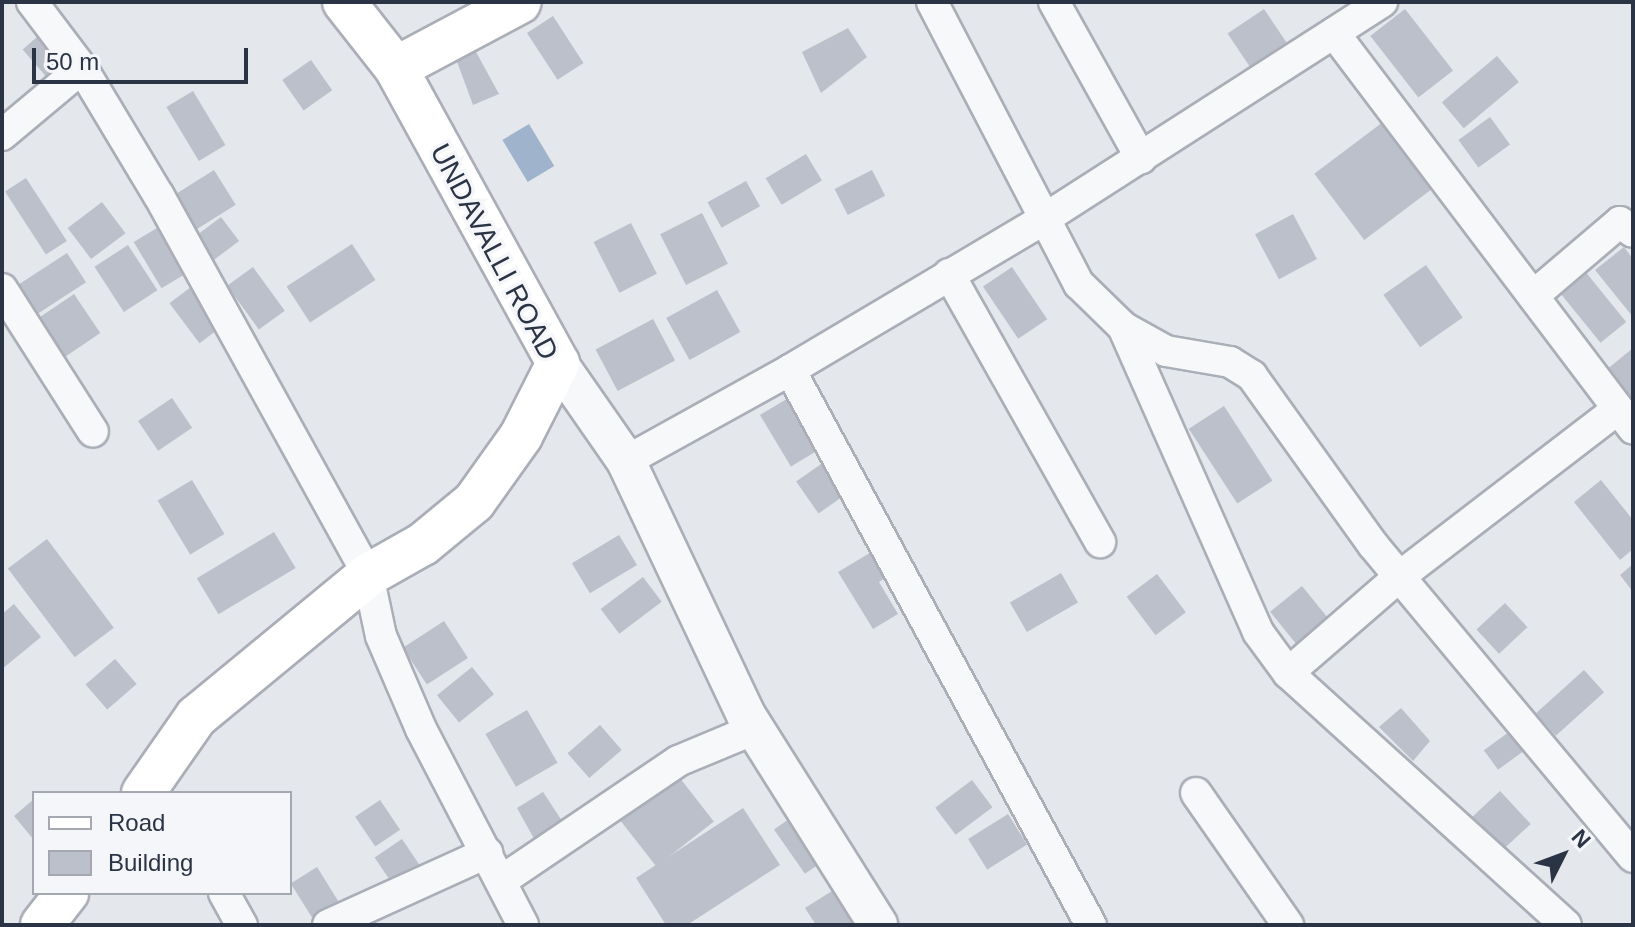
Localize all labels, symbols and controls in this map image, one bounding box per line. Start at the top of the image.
scale bar [36,32,252,82]
text: 50 m [46,48,99,75]
street label: UNDAVALLI ROAD [423,138,565,366]
legend [32,791,292,895]
text: Road [108,809,165,836]
north arrow [1523,815,1603,895]
text: N [1567,824,1596,853]
text: Building [108,849,193,876]

